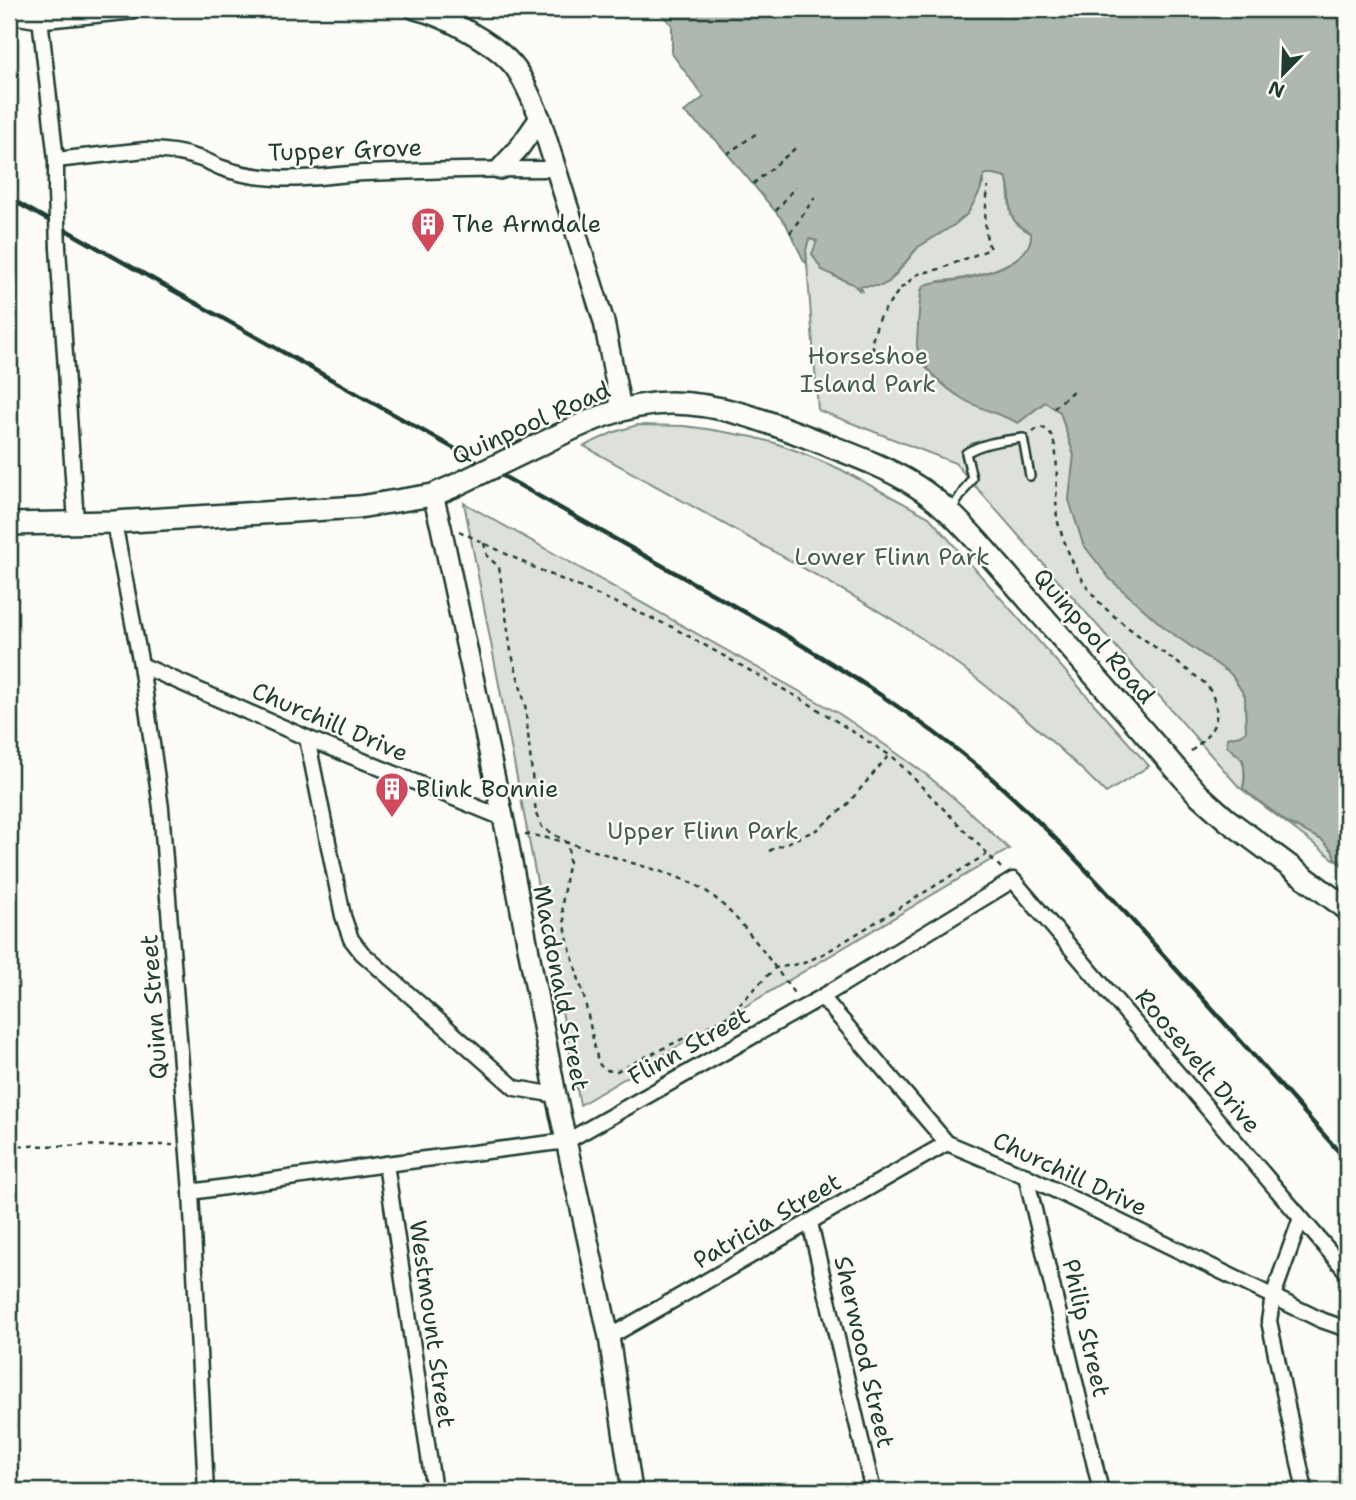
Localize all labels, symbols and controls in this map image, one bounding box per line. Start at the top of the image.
north arrow [1248,38,1318,108]
text: N [1265,75,1288,104]
street label: Tupper Grove [267,131,423,169]
building icon: The Armdale [409,205,447,254]
place label: The Armdale [452,208,601,240]
park label: Horseshoe Island Park [800,340,936,400]
street label: Quinpool Road [447,374,615,472]
park label: Lower Flinn Park [794,541,990,573]
street label: Quinpool Road [1026,561,1162,711]
street label: Churchill Drive [247,675,413,769]
building icon: Blink Bonnie [373,770,411,819]
place label: Blink Bonnie [416,773,559,805]
park label: Upper Flinn Park [607,815,799,847]
street label: Macdonald Street [525,882,597,1094]
street label: Quinn Street [133,933,175,1081]
street label: Roosevelt Drive [1128,982,1268,1140]
street label: Flinn Street [622,999,756,1093]
street label: Churchill Drive [988,1124,1152,1224]
street label: Patricia Street [687,1166,847,1276]
street label: Westmount Street [402,1218,462,1430]
street label: Sherwood Street [826,1253,902,1451]
street label: Philip Street [1055,1256,1117,1400]

